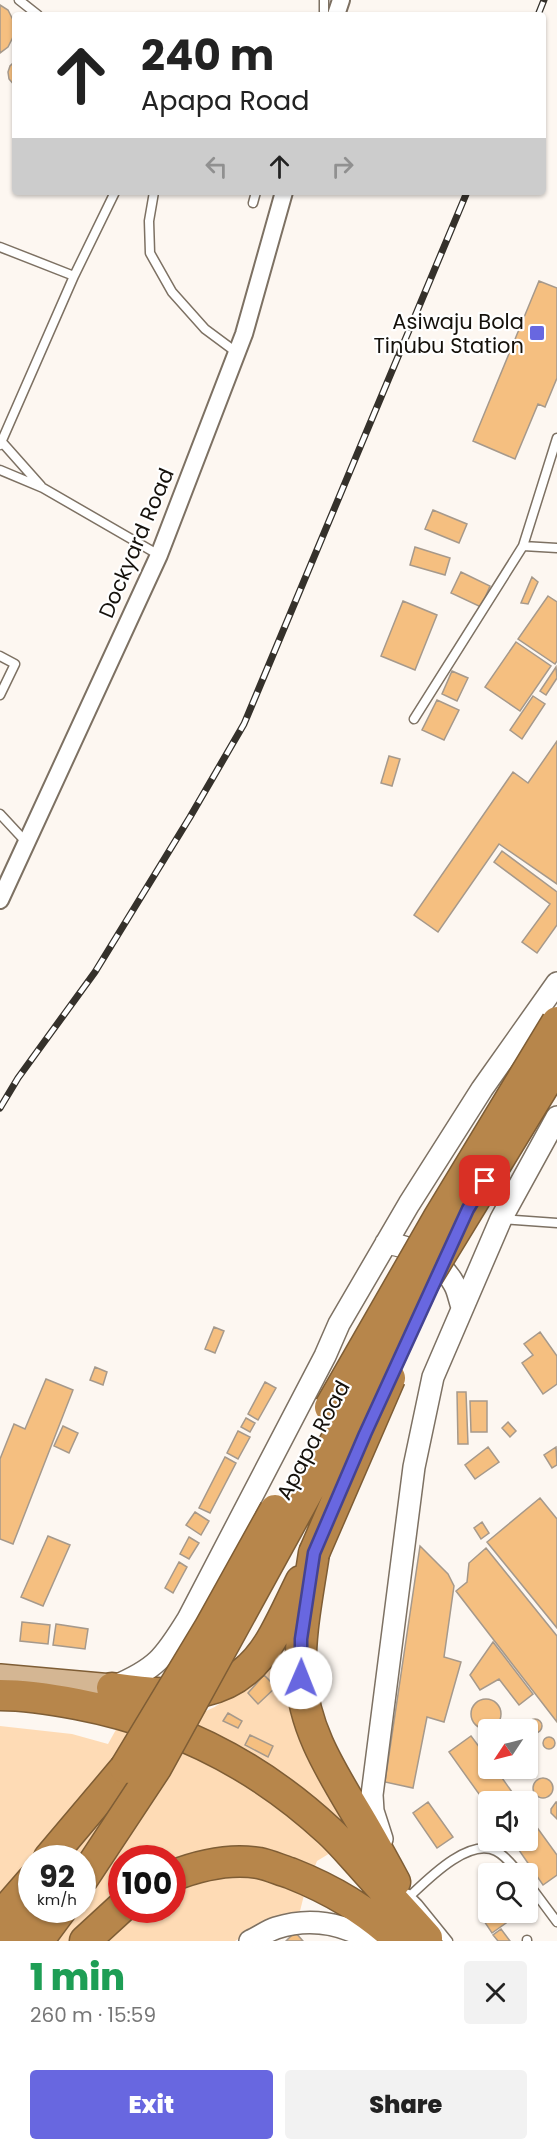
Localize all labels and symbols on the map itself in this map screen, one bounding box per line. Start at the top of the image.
place label: Asiwaju Bola Tinubu Station [373,307,524,360]
marker: Asiwaju Bola Tinubu Station [528,324,546,342]
street label: Dockyard Road [91,464,181,622]
pin [459,1155,510,1206]
street label: Apapa Road [269,1375,357,1505]
position arrow [269,1646,333,1710]
north arrow [478,1719,538,1779]
speed limit sign: 100 [108,1845,186,1923]

